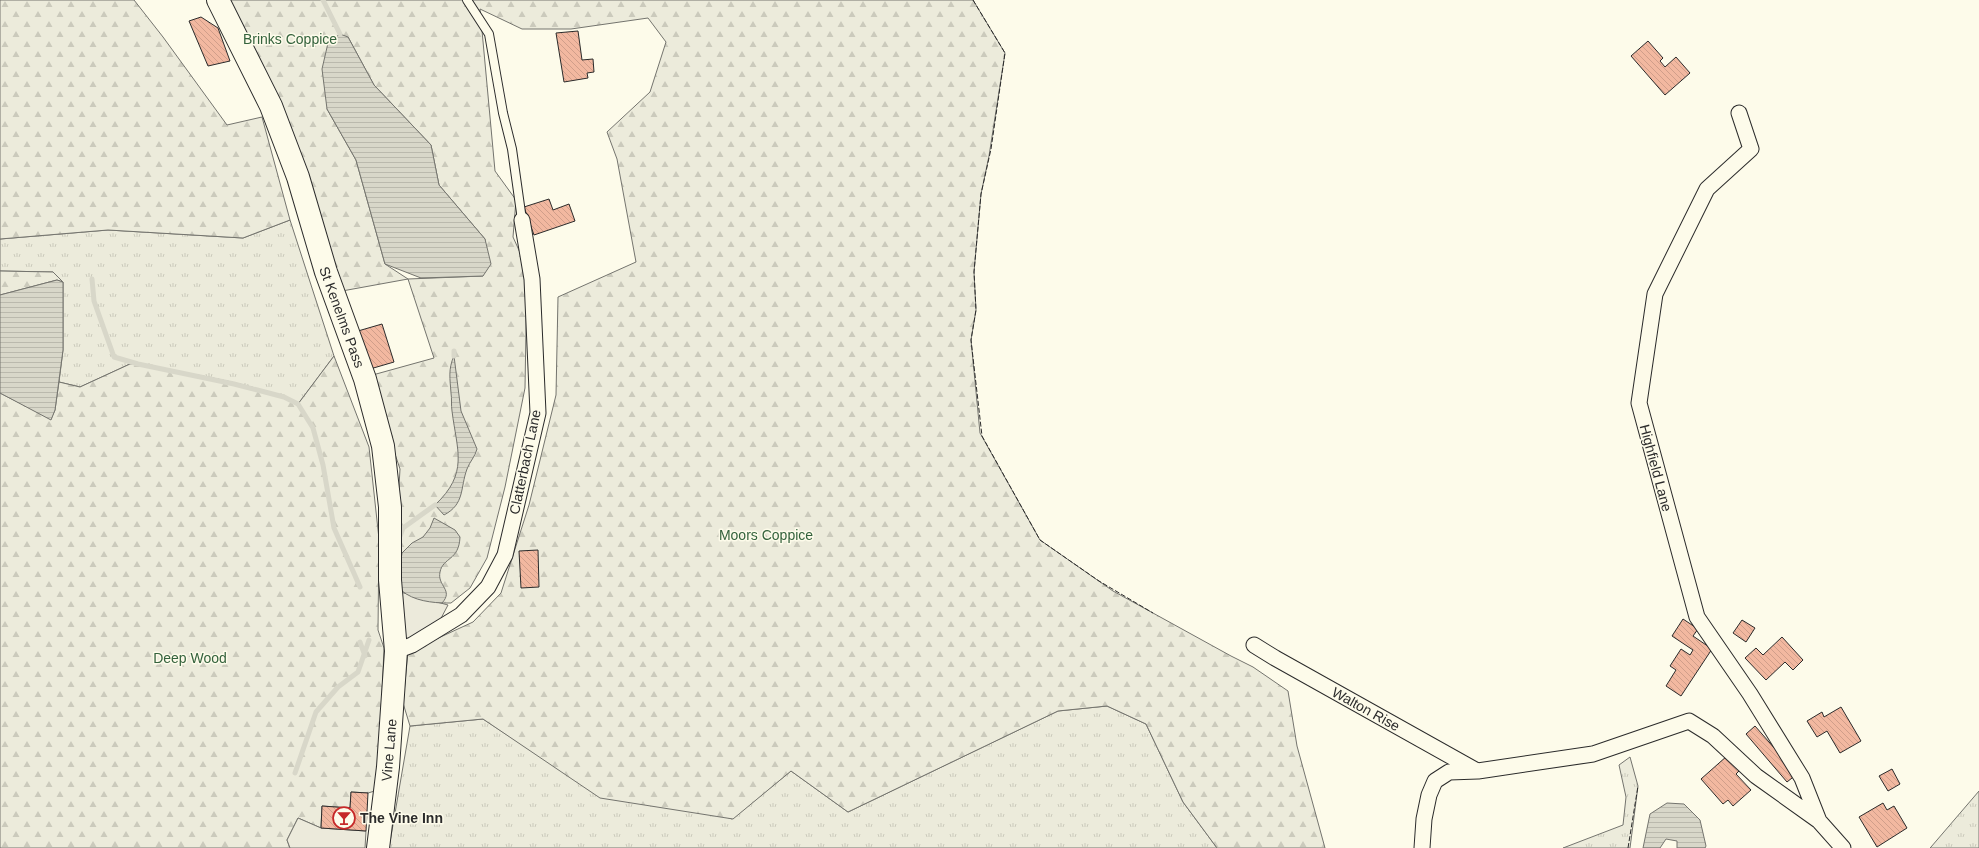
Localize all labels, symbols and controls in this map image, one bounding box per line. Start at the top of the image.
park label: Brinks Coppice [243,31,337,47]
street label: St Kenelms Pass [316,264,368,370]
street label: Clatterbach Lane [506,408,544,516]
street label: Highfield Lane [1637,423,1675,514]
park label: Moors Coppice [719,527,813,543]
park label: Deep Wood [153,650,227,666]
street label: Walton Rise [1329,684,1403,734]
street label: Vine Lane [378,718,400,782]
bar icon: The Vine Inn [331,805,357,831]
place label: The Vine Inn [360,810,443,826]

